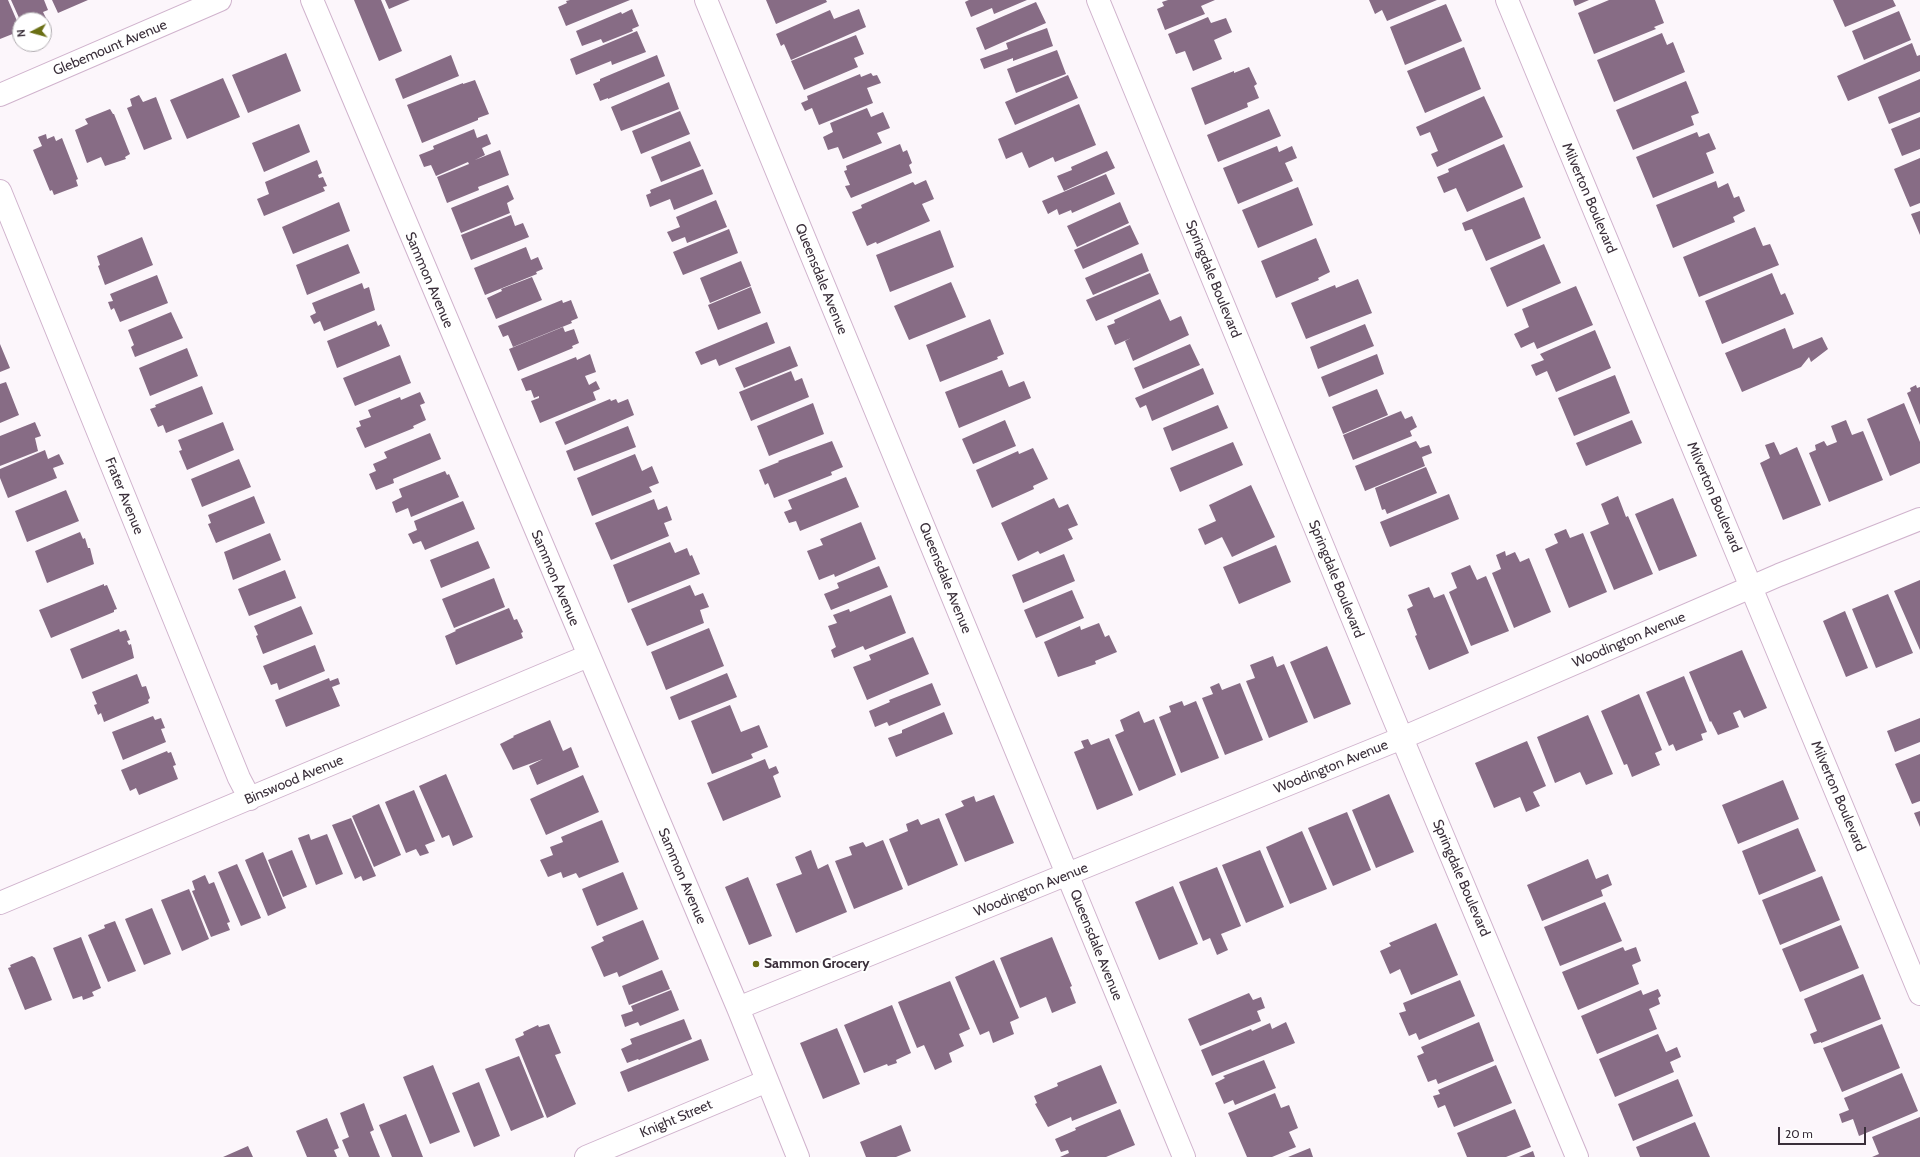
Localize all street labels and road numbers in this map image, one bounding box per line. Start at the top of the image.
street label: Glebemount Avenue [51,16,169,80]
street label: Milverton Boulevard [1558,140,1620,256]
street label: Springdale Boulevard [1182,218,1244,340]
street label: Queensdale Avenue [791,221,851,337]
street label: Sammon Avenue [401,230,457,330]
street label: Milverton Boulevard [1683,439,1745,555]
street label: Frater Avenue [101,455,147,537]
street label: Springdale Boulevard [1305,518,1367,640]
street label: Queensdale Avenue [915,520,975,636]
street label: Sammon Avenue [527,528,583,628]
street label: Woodington Avenue [1570,609,1688,671]
street label: Woodington Avenue [1272,736,1390,798]
street label: Milverton Boulevard [1807,738,1869,854]
street label: Binswood Avenue [242,752,346,808]
street label: Springdale Boulevard [1429,817,1493,939]
street label: Sammon Avenue [654,826,710,926]
street label: Woodington Avenue [972,859,1090,921]
street label: Queensdale Avenue [1066,887,1126,1003]
street label: Knight Street [637,1096,715,1142]

